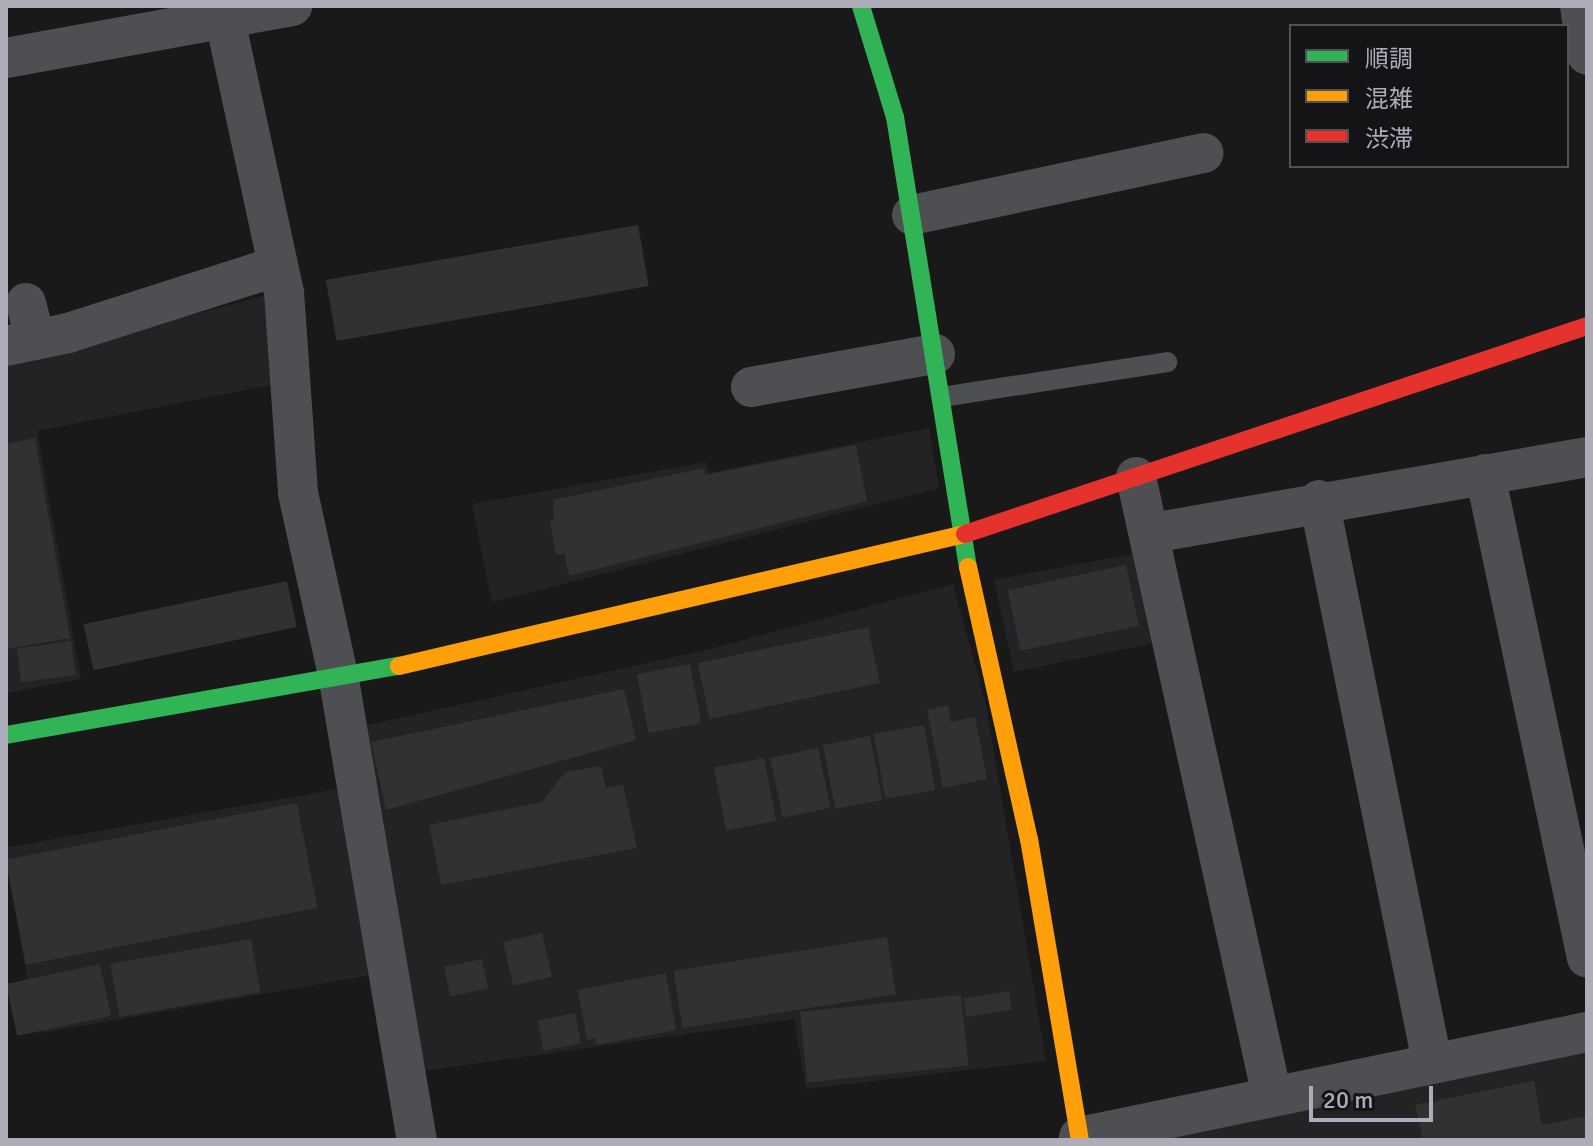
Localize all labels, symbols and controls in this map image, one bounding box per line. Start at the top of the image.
legend [1289,24,1569,168]
text: 順調 [1365,44,1413,74]
text: 混雑 [1365,84,1413,114]
text: 渋滞 [1365,124,1413,154]
scale bar [1313,1070,1437,1120]
text: 20 m [1323,1085,1373,1115]

